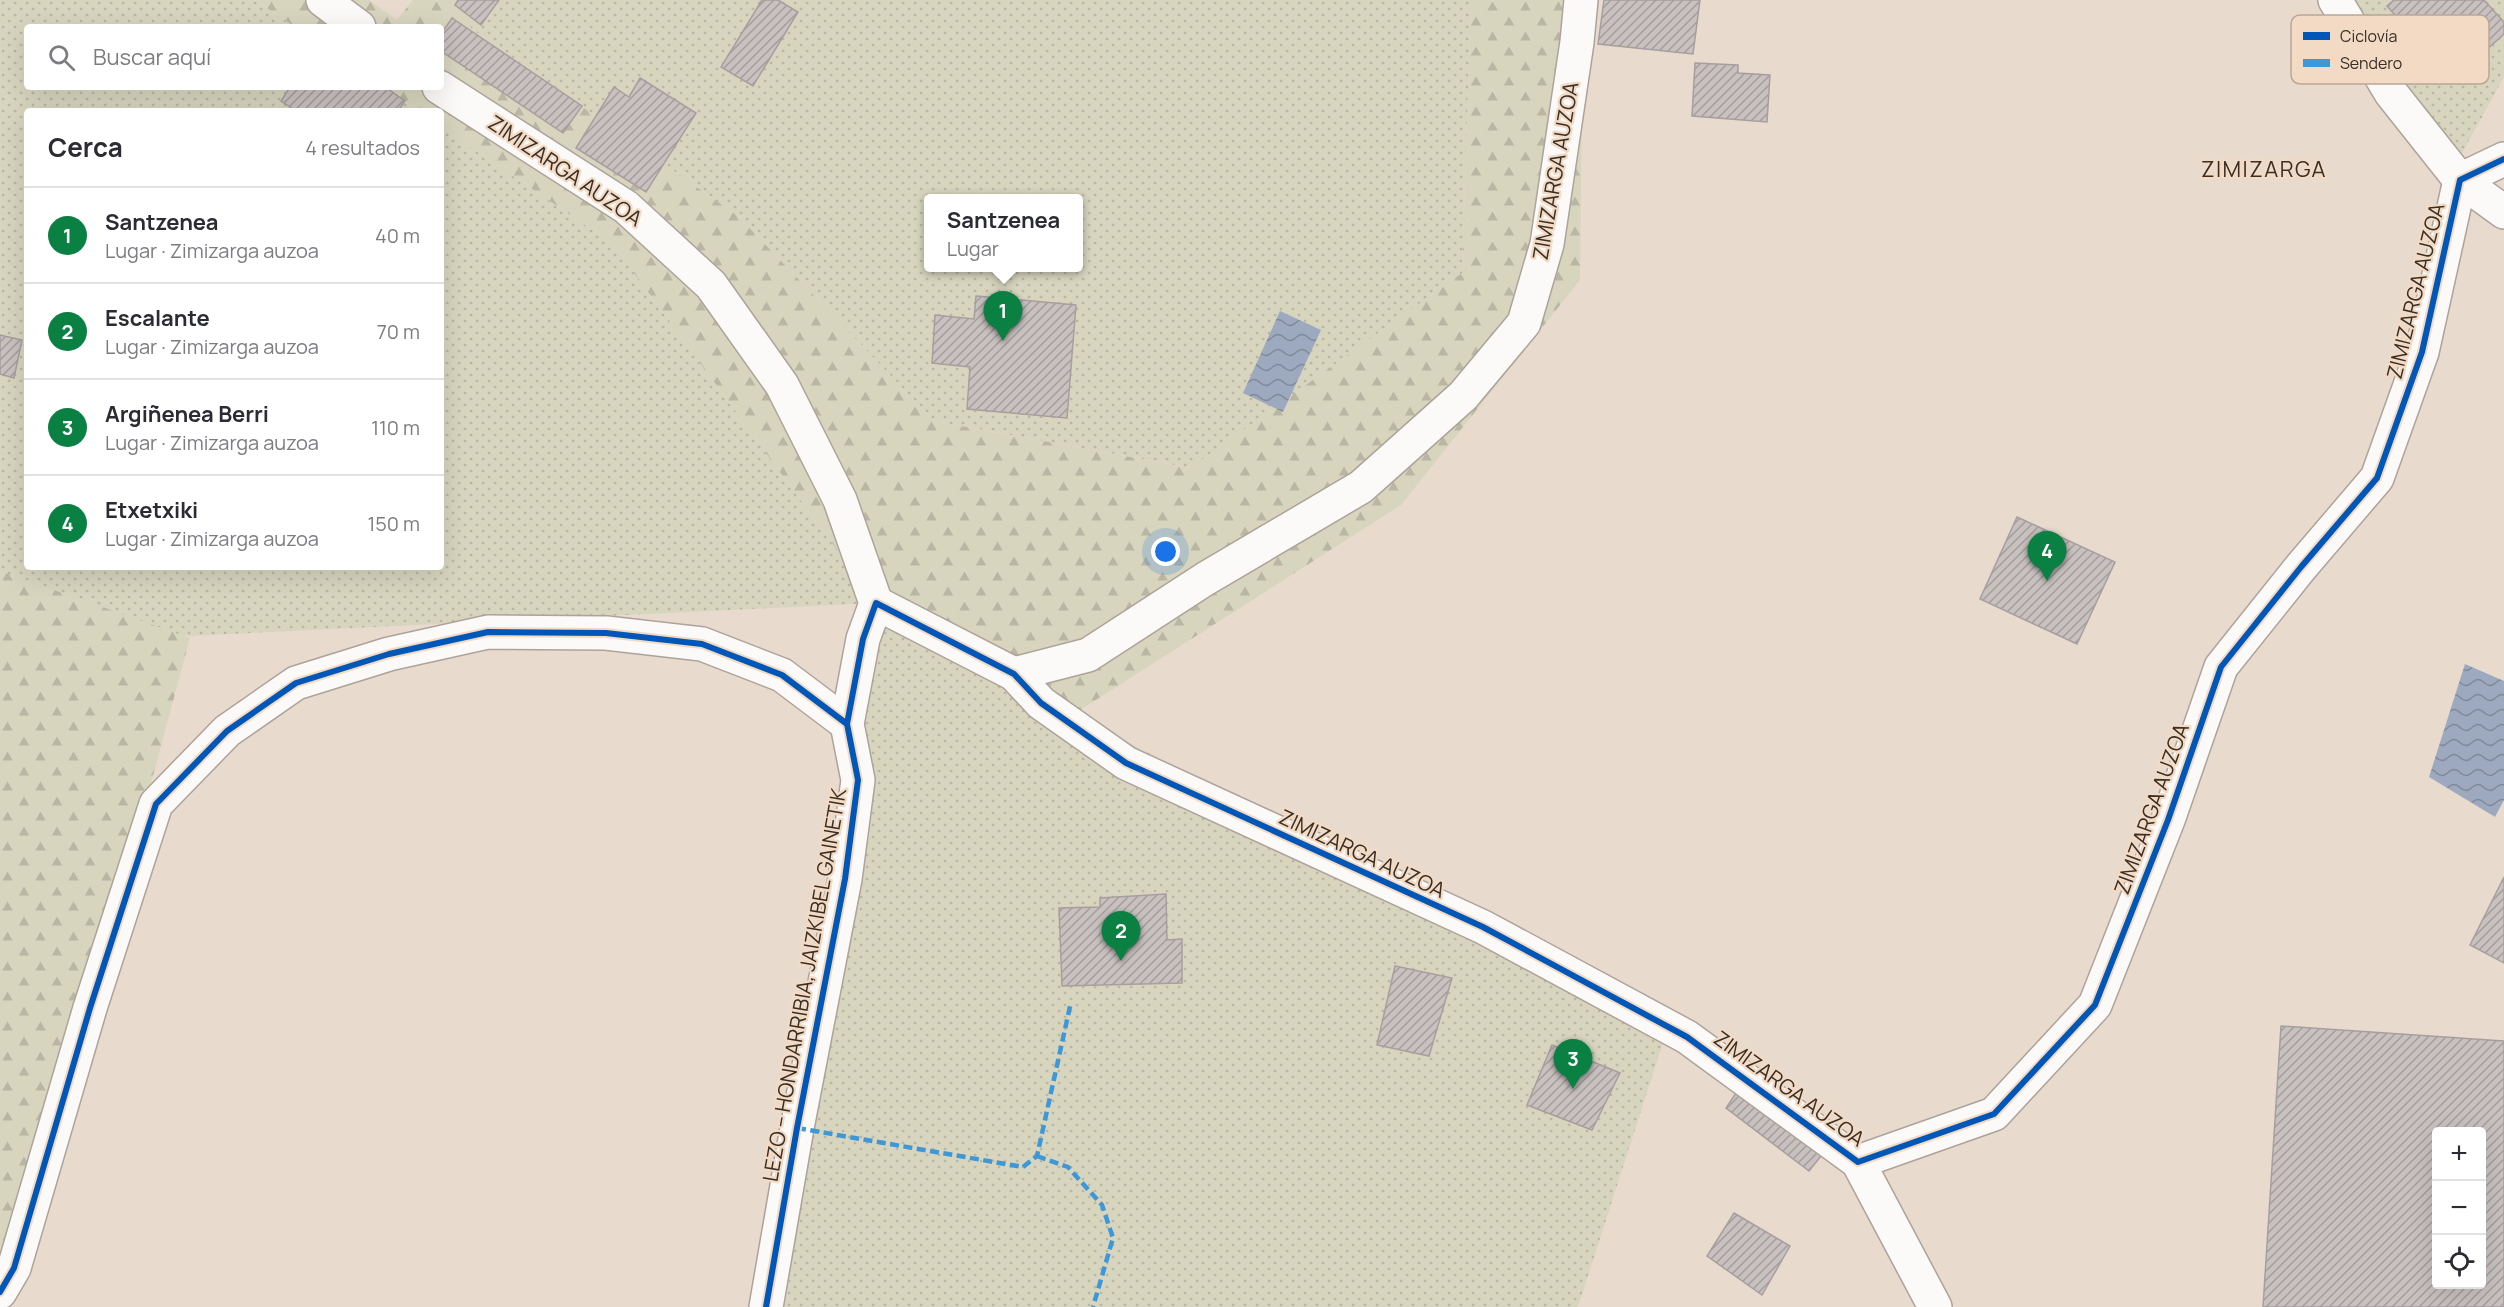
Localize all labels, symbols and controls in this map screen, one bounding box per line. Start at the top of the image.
legend [2291,15,2489,84]
search box [24,24,444,90]
text: Ciclovía [2340,25,2397,47]
icon: search [45,41,78,74]
text: Buscar aquí [93,42,211,72]
text: Sendero [2340,52,2402,74]
street label: ZIMIZARGA AUZOA [1526,80,1584,262]
street label: ZIMIZARGA AUZOA [483,108,648,232]
text: Cerca [48,129,123,165]
text: 4 resultados [305,134,420,161]
district label: ZIMIZARGA [2201,154,2327,184]
popup [924,194,1083,272]
street label: ZIMIZARGA AUZOA [2380,200,2450,382]
text: Santzenea [947,205,1060,235]
text: Santzenea [105,207,218,237]
text: 1 [63,222,72,249]
text: 40 m [375,222,420,249]
text: Lugar [947,235,999,262]
text: Lugar · Zimizarga auzoa [105,237,319,264]
pin: 1 [984,292,1022,341]
text: Escalante [105,303,210,333]
text: 2 [62,318,73,345]
text: 70 m [377,318,420,345]
text: Lugar · Zimizarga auzoa [105,333,319,360]
text: Argiñenea Berri [105,399,269,429]
text: 3 [62,414,73,441]
text: 110 m [371,414,420,441]
text: Lugar · Zimizarga auzoa [105,429,319,456]
text: Etxetxiki [105,495,198,525]
text: 4 [61,510,74,537]
text: 150 m [367,510,420,537]
text: Lugar · Zimizarga auzoa [105,525,319,552]
pin: 4 [2028,532,2066,581]
your location [1151,537,1180,566]
street label: ZIMIZARGA AUZOA [2107,719,2195,898]
street label: LEZO – HONDARRIBIA, JAIZKIBEL GAINETIK [756,785,853,1184]
street label: ZIMIZARGA AUZOA [1275,802,1450,904]
pin: 2 [1102,912,1140,961]
street label: ZIMIZARGA AUZOA [1708,1024,1871,1153]
pin: 3 [1554,1040,1592,1089]
map controls [2432,1127,2486,1289]
button: + [2432,1127,2486,1181]
button: − [2432,1181,2486,1235]
button: locate [2432,1235,2486,1289]

